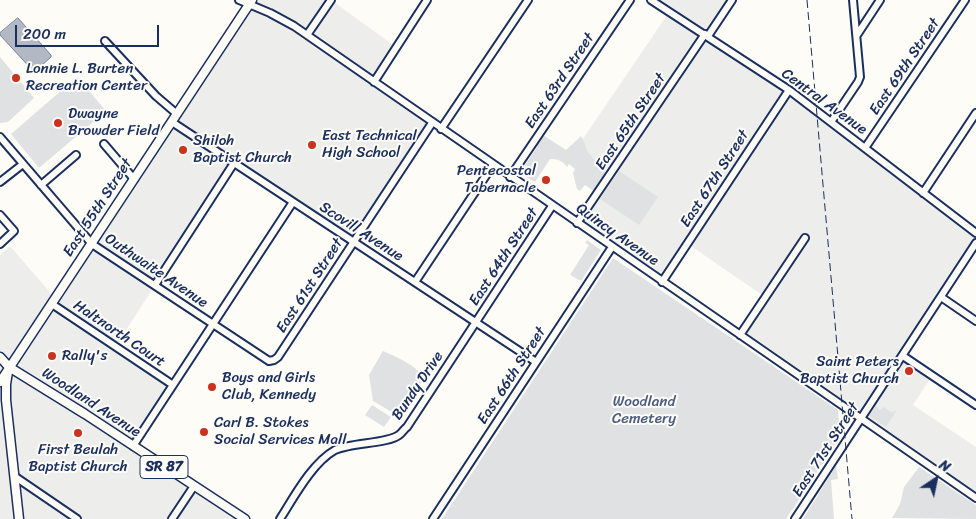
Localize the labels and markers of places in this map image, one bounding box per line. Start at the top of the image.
place label: Lonnie L. Burten Recreation Center [26,60,147,95]
marker: Lonnie L. Burten Recreation Center [10,72,22,84]
place label: Dwayne Browder Field [68,105,159,140]
marker: Dwayne Browder Field [52,117,64,129]
place label: East Technical High School [322,127,417,162]
place label: Shiloh Baptist Church [193,132,292,167]
marker: East Technical High School [306,139,318,151]
marker: Shiloh Baptist Church [177,144,189,156]
place label: Pentecostal Tabernacle [457,162,536,197]
marker: Pentecostal Tabernacle [540,174,552,186]
place label: Rally's [62,347,107,365]
marker: Rally's [46,350,58,362]
place label: Saint Peters Baptist Church [800,353,899,388]
marker: Saint Peters Baptist Church [903,365,915,377]
place label: Boys and Girls Club, Kennedy [222,369,316,404]
marker: Boys and Girls Club, Kennedy [206,381,218,393]
place label: Carl B. Stokes Social Services Mall [214,414,347,449]
marker: Carl B. Stokes Social Services Mall [198,426,210,438]
marker: First Beulah Baptist Church [72,427,84,439]
place label: First Beulah Baptist Church [29,441,127,476]

